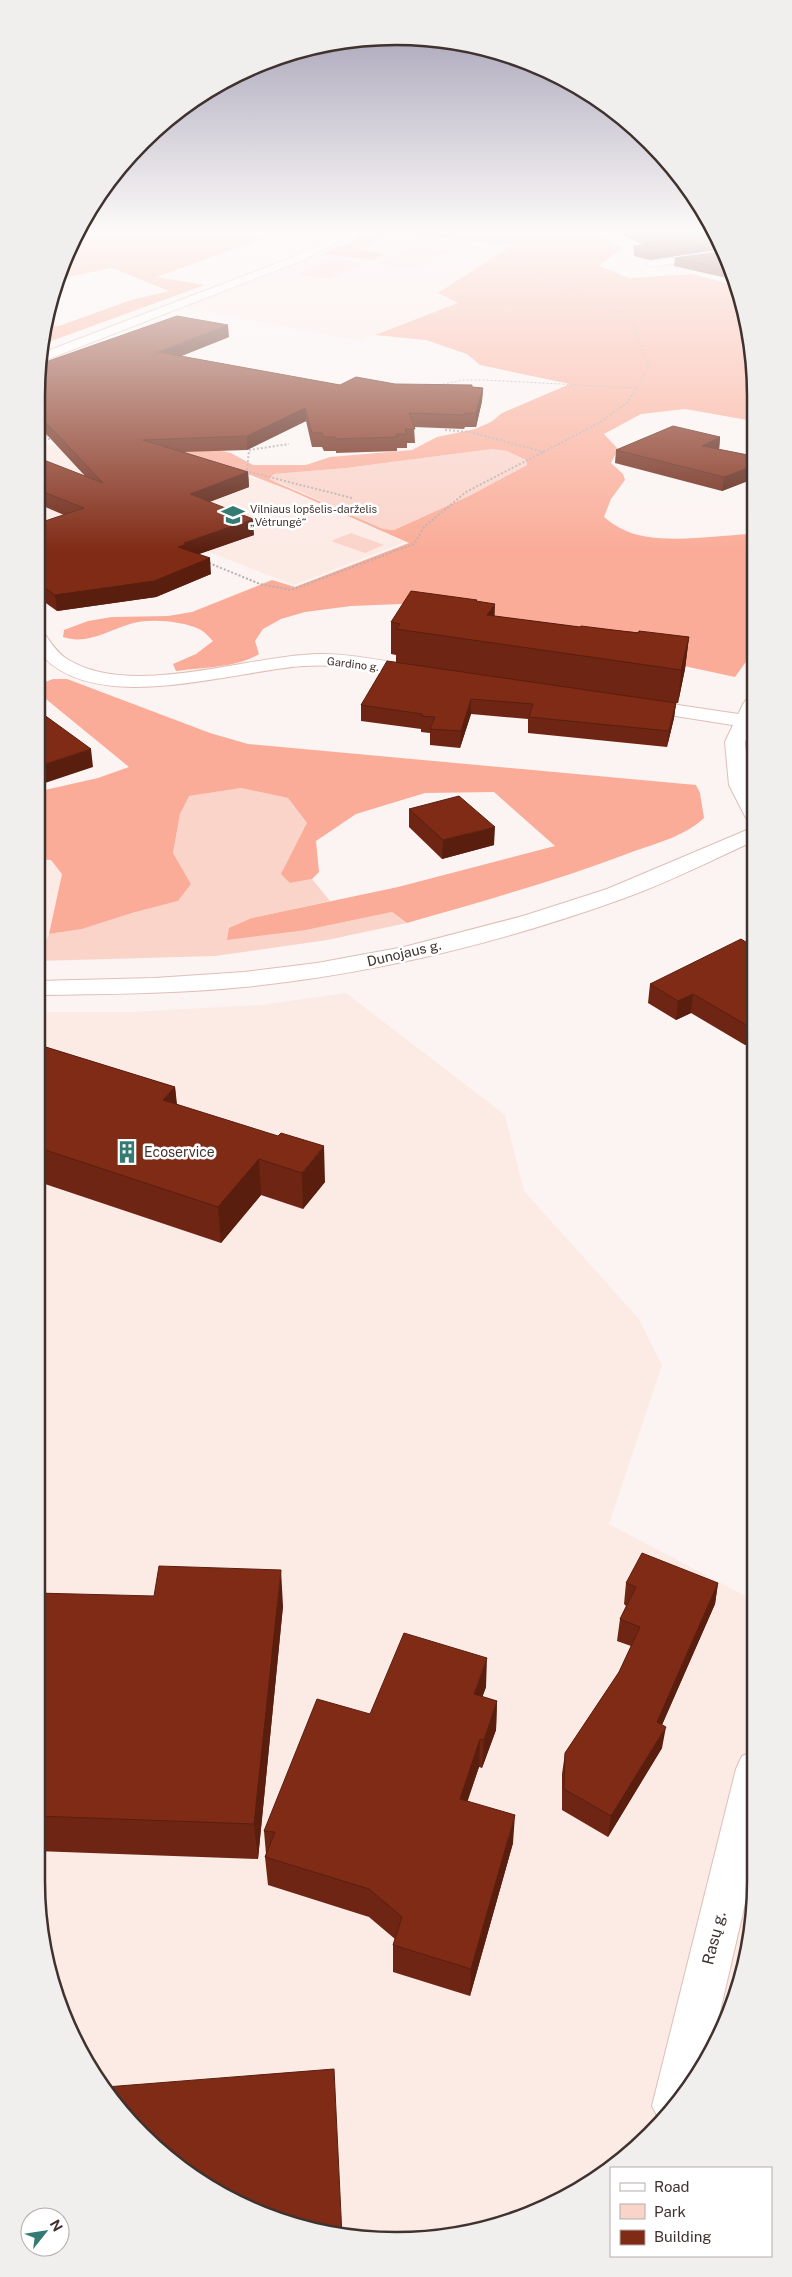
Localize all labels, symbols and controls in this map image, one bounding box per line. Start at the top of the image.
school or university icon: Vilniaus lopšelis-darželis „Vėtrungė“ [220,502,246,528]
place label: Vilniaus lopšelis-darželis „Vėtrungė“ [250,503,377,528]
street label: Gardino g. [326,655,380,673]
street label: Dunojaus g. [365,937,443,969]
building icon: Ecoservice [114,1139,140,1165]
place label: Ecoservice [144,1144,215,1160]
street label: Rasų g. [698,1909,730,1967]
legend [610,2167,772,2257]
text: Road [654,2178,690,2195]
text: Park [654,2203,686,2220]
north arrow [20,2207,70,2257]
text: N [47,2217,66,2234]
text: Building [654,2228,712,2245]

